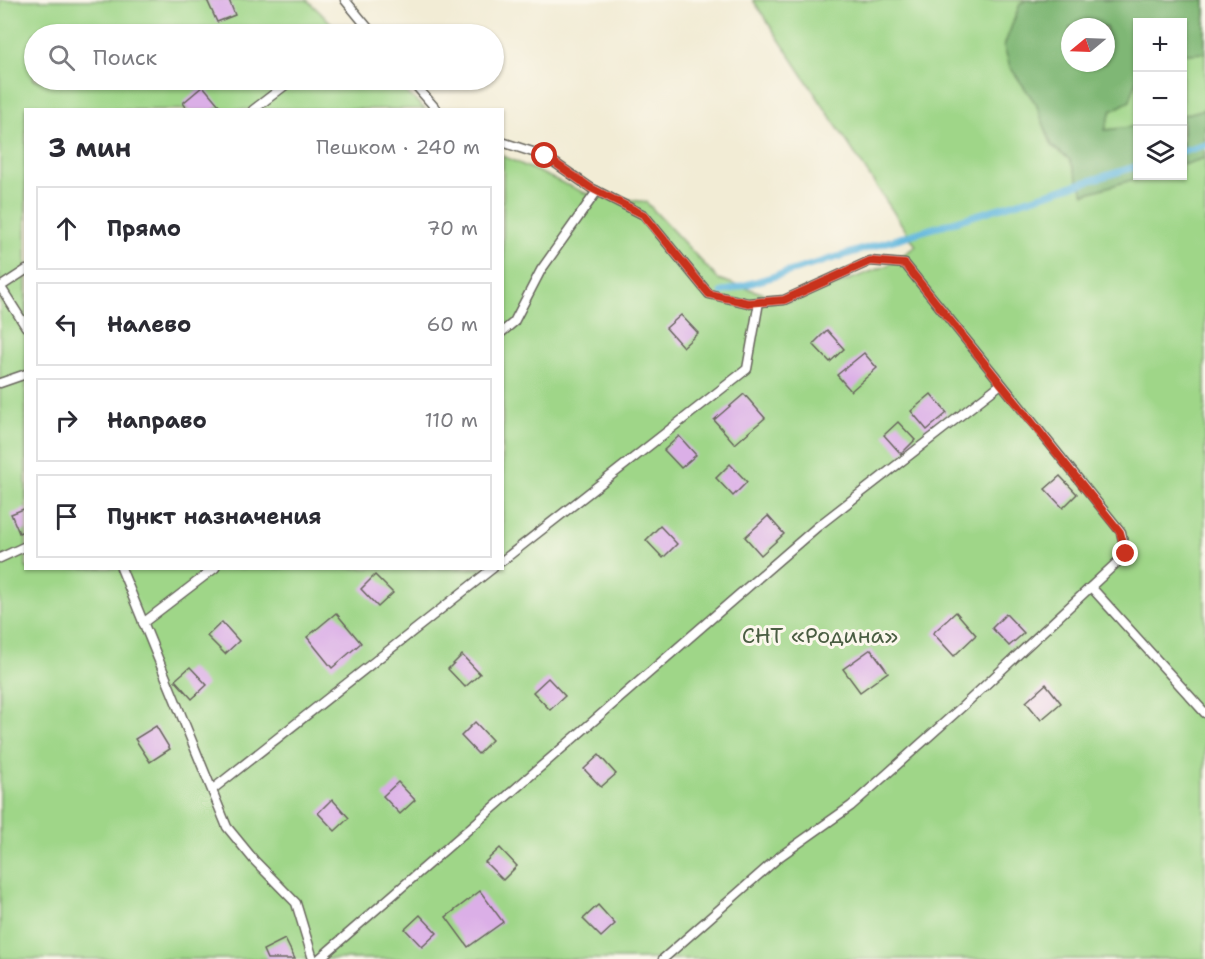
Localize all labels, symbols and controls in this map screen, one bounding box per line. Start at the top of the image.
north arrow [1061,18,1115,72]
map controls [1133,18,1187,180]
button: + [1133,18,1187,72]
search box [24,24,504,90]
icon: search [45,41,78,74]
text: Поиск [93,43,157,72]
button: − [1133,72,1187,126]
button: layers [1133,126,1187,180]
text: 3 мин [48,130,131,165]
text: Пешком · 240 m [316,134,480,160]
route start [531,142,557,168]
icon: ahead [50,212,83,245]
text: Прямо [107,214,181,243]
text: 70 m [426,215,478,241]
icon: left [50,308,83,341]
text: Налево [107,310,191,339]
text: 60 m [426,311,478,337]
icon: right [50,404,83,437]
text: Направо [107,406,207,435]
text: 110 m [424,407,478,433]
icon: arrive [50,500,83,533]
text: Пункт назначения [107,502,321,531]
route end [1112,540,1138,566]
park label: СНТ «Родина» [742,621,898,650]

